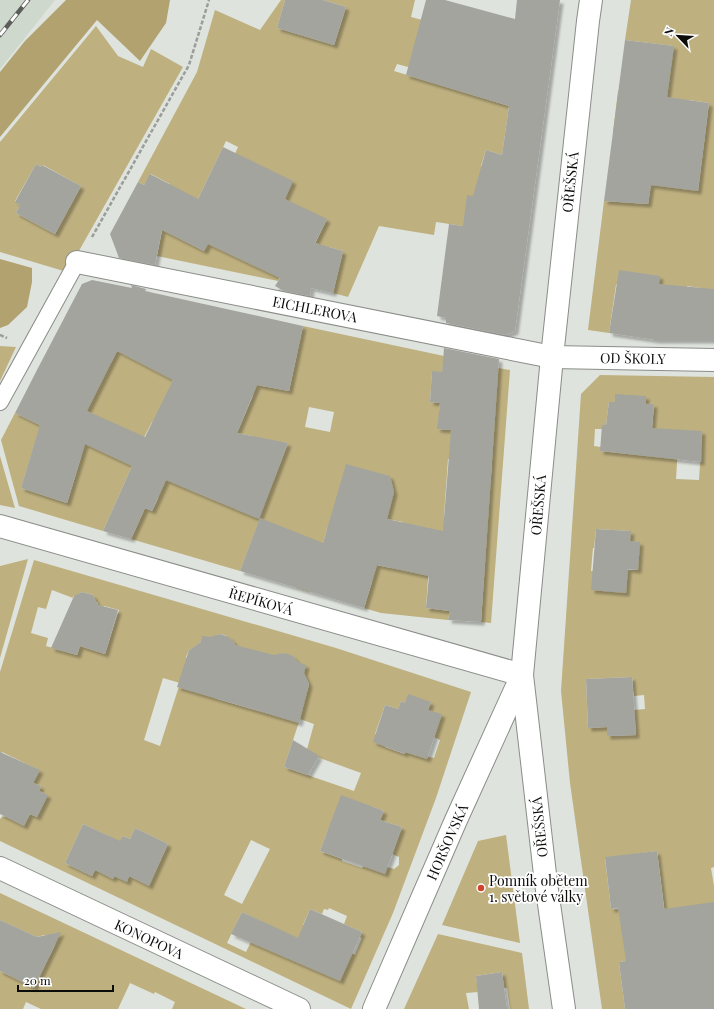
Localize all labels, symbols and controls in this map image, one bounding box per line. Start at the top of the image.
north arrow [658,16,698,56]
text: N [660,25,677,38]
street label: OŘEŠSKÁ [557,151,583,213]
street label: EICHLEROVA [271,291,359,327]
street label: OD ŠKOLY [600,348,667,368]
street label: OŘEŠSKÁ [526,474,550,536]
street label: ŘEPÍKOVÁ [227,583,295,619]
street label: OŘEŠSKÁ [526,796,552,858]
street label: HORŠOVSKÁ [422,801,472,883]
place label: Pomník obětem 1. světové války [489,871,588,906]
marker: Pomník obětem 1. světové války [476,883,486,893]
street label: KONOPOVA [111,915,187,963]
scale bar [18,967,113,993]
text: 20 m [24,972,51,988]

